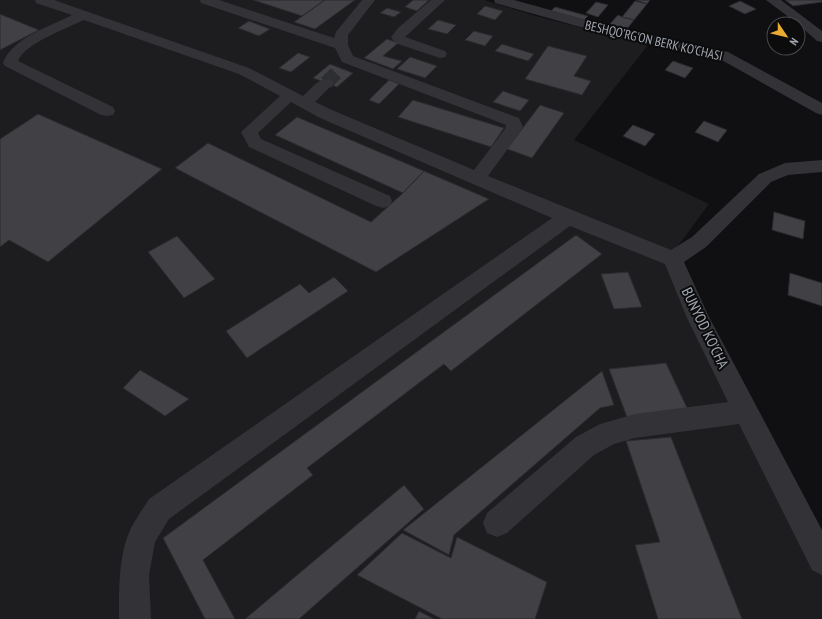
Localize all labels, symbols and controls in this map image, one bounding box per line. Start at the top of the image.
street label: BESHQO'RG'ON BERK KO'CHASI [583,16,724,65]
north arrow [766,16,806,56]
text: N [787,35,802,48]
street label: BUNYOD KO'CHA [678,284,734,372]

